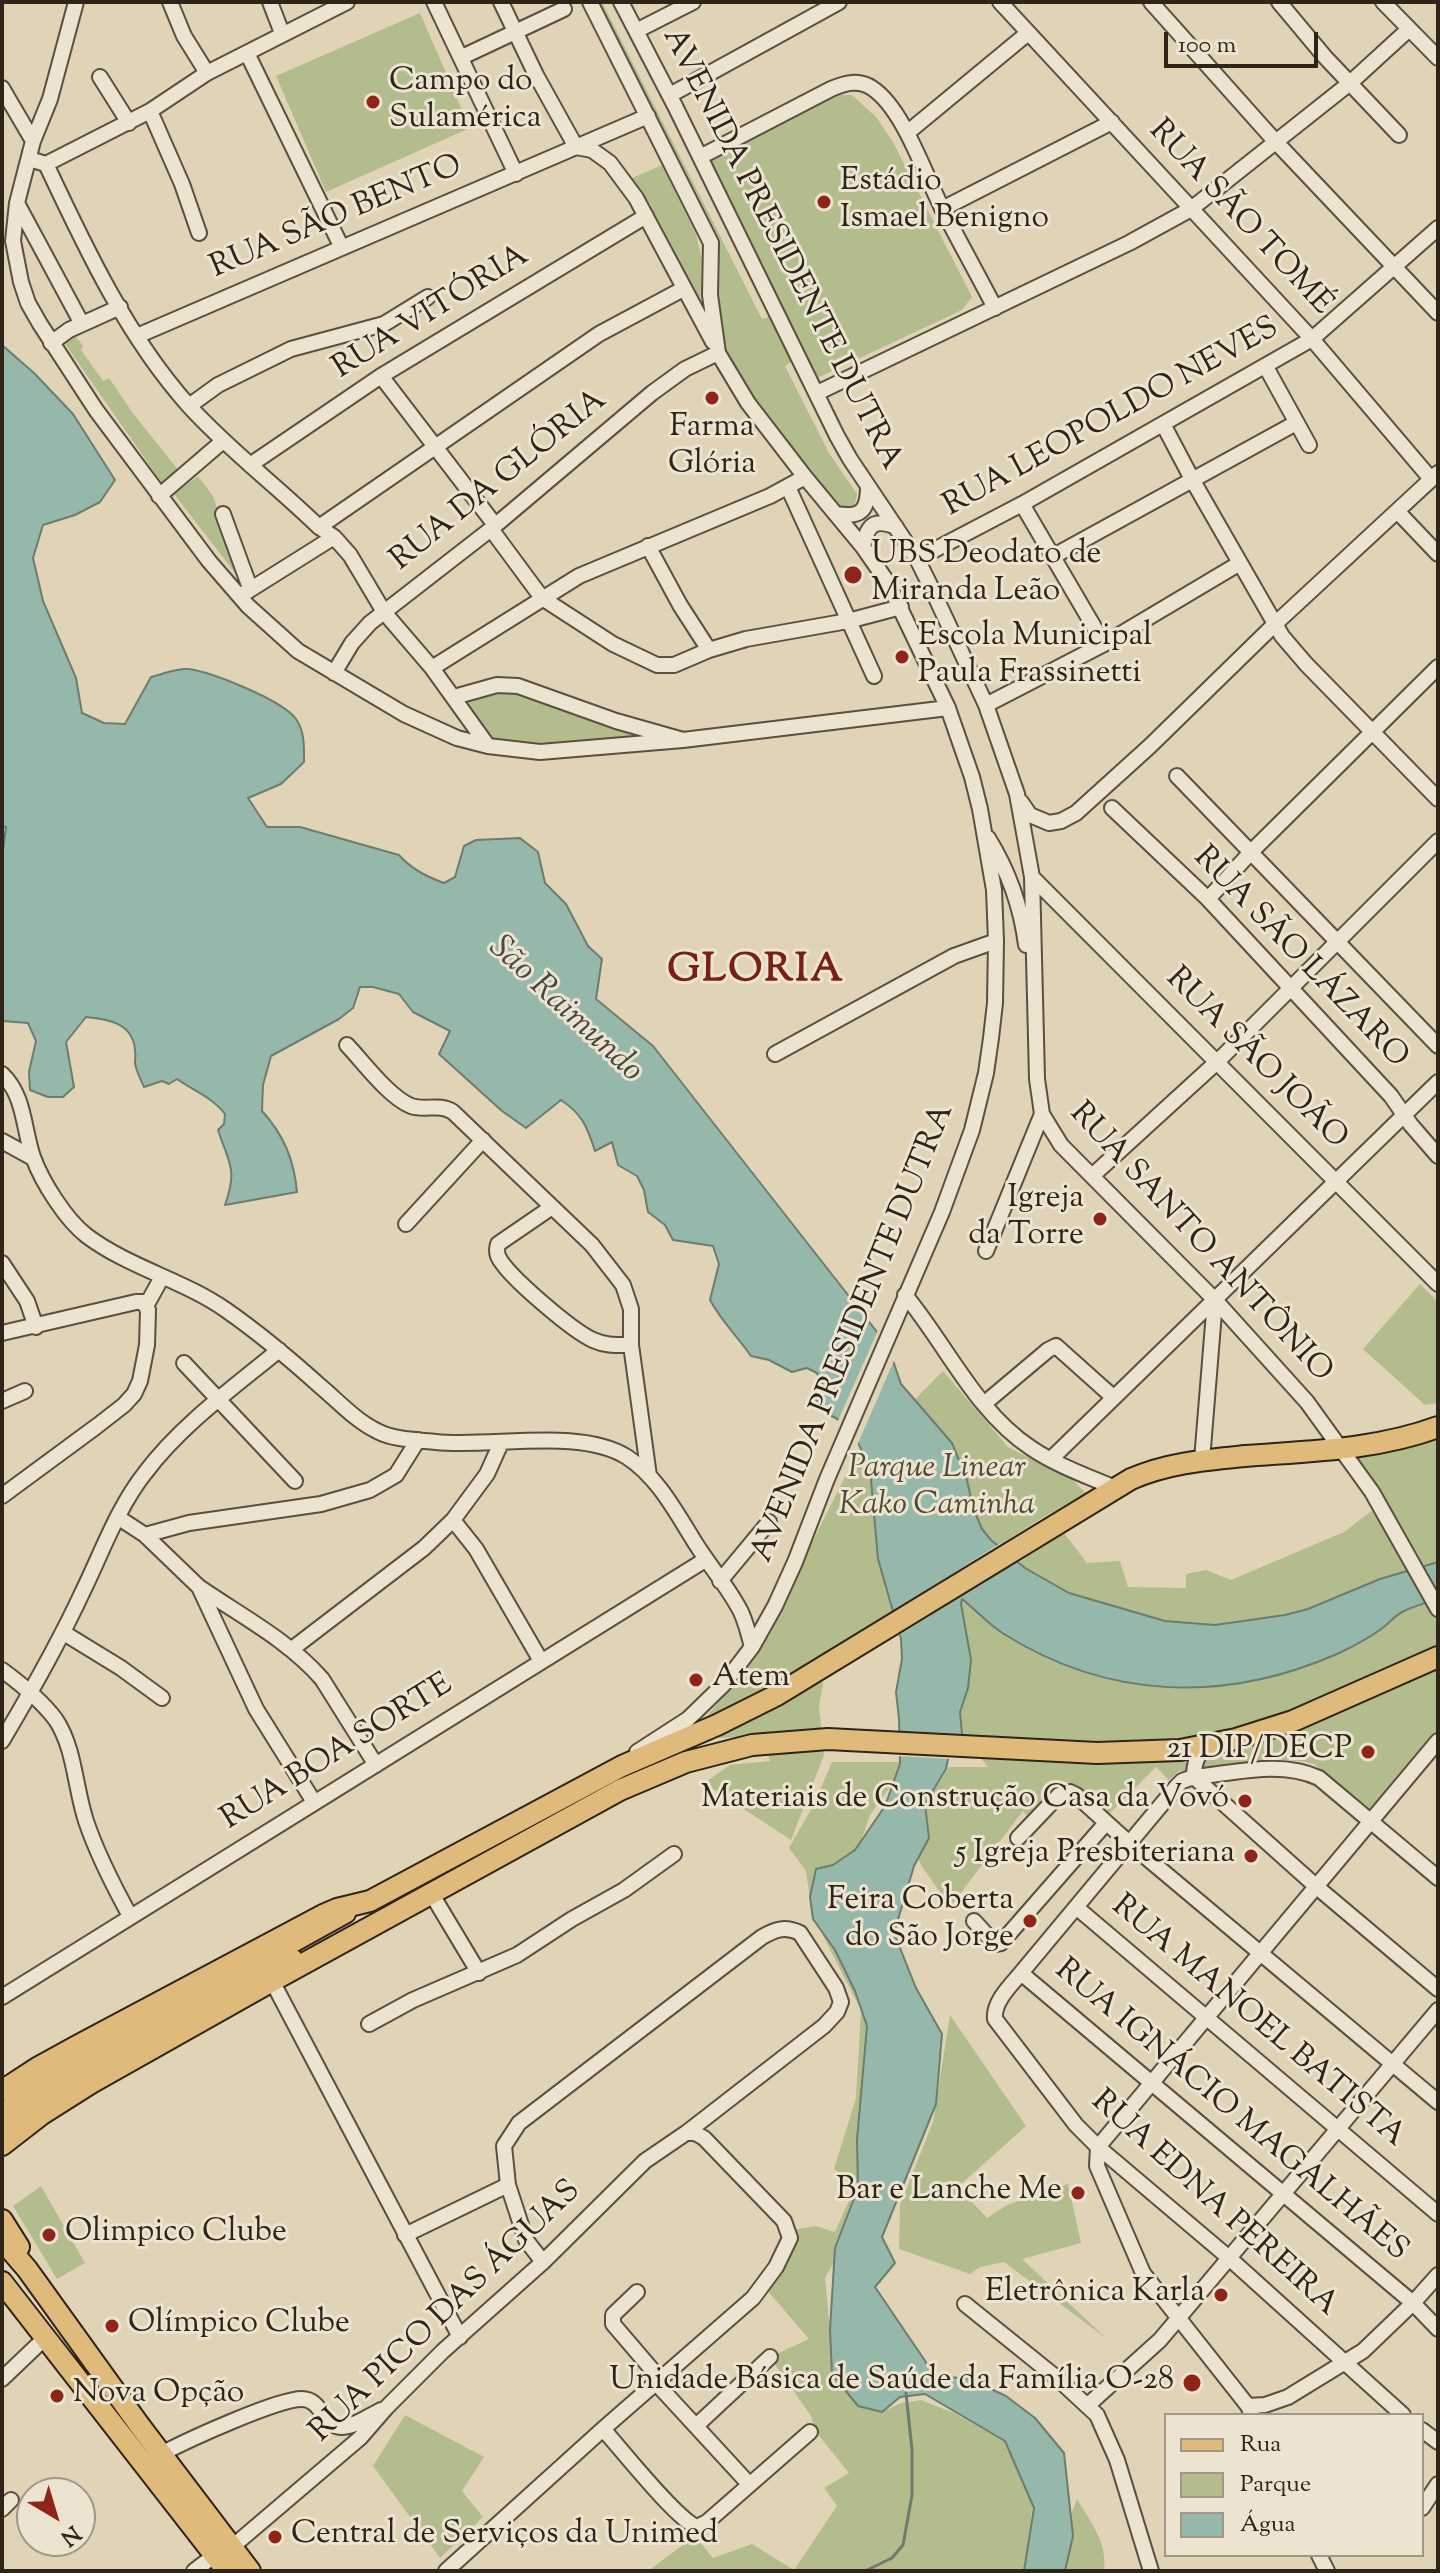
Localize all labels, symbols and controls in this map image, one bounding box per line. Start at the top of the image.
scale bar [1168,16,1322,66]
street label: AVENIDA PRESIDENTE DUTRA [651,23,909,477]
text: 100 m [1178,29,1236,63]
place label: Campo do Sulamérica [389,65,541,140]
marker: Campo do Sulamérica [364,93,382,111]
street label: RUA SÃO TOMÉ [1139,113,1339,325]
street label: RUA SÃO BENTO [205,149,469,289]
place label: Estádio Ismael Benigno [840,165,1049,240]
marker: Estádio Ismael Benigno [815,193,833,211]
street label: RUA VITÓRIA [327,238,537,390]
street label: RUA LEOPOLDO NEVES [938,311,1286,527]
street label: RUA DA GLÓRIA [384,383,616,581]
marker: Farma Glória [703,389,721,407]
place label: Farma Glória [668,411,756,486]
place label: UBS Deodato de Miranda Leão [871,538,1101,613]
marker: UBS Deodato de Miranda Leão [842,564,864,586]
place label: Escola Municipal Paula Frassinetti [918,620,1152,695]
marker: Escola Municipal Paula Frassinetti [893,648,911,666]
street label: RUA SÃO LÁZARO [1183,840,1415,1078]
water label: São Raimundo [478,929,650,1093]
district label: GLORIA [667,949,845,997]
street label: RUA SÃO JOÃO [1156,961,1354,1159]
street label: RUA SANTO ANTÔNIO [1059,1096,1339,1392]
street label: AVENIDA PRESIDENTE DUTRA [745,1099,965,1569]
place label: Igreja da Torre [968,1182,1084,1257]
marker: Igreja da Torre [1091,1210,1109,1228]
park label: Parque Linear Kako Caminha [839,1452,1035,1527]
place label: Atem [712,1661,790,1699]
street label: RUA BOA SORTE [215,1667,461,1841]
marker: Atem [687,1671,705,1689]
place label: 21 DIP/DECP [1166,1733,1352,1771]
marker: 21 DIP/DECP [1359,1743,1377,1761]
place label: Materiais de Construção Casa da Vovó [701,1782,1229,1820]
marker: Materiais de Construção Casa da Vovó [1236,1792,1254,1810]
place label: 5 Igreja Presbiteriana [955,1837,1235,1875]
marker: 5 Igreja Presbiteriana [1242,1847,1260,1865]
place label: Feira Coberta do São Jorge [827,1884,1014,1959]
street label: RUA MANOEL BATISTA [1102,1889,1412,2157]
marker: Feira Coberta do São Jorge [1021,1912,1039,1930]
street label: RUA IGNÁCIO MAGALHÃES [1045,1953,1415,2271]
street label: RUA EDNA PEREIRA [1081,2084,1345,2326]
street label: RUA PICO DAS ÁGUAS [304,2174,590,2452]
place label: Bar e Lanche Me [836,2174,1062,2212]
marker: Bar e Lanche Me [1069,2184,1087,2202]
place label: Olimpico Clube [65,2216,287,2254]
marker: Olimpico Clube [40,2226,58,2244]
place label: Eletrônica Karla [985,2276,1205,2314]
marker: Eletrônica Karla [1212,2286,1230,2304]
place label: Olímpico Clube [128,2307,350,2345]
marker: Olímpico Clube [103,2317,121,2335]
place label: Unidade Básica de Saúde da Família O-28 [609,2364,1174,2402]
marker: Unidade Básica de Saúde da Família O-28 [1181,2372,1203,2394]
place label: Nova Opção [73,2377,244,2415]
marker: Nova Opção [48,2387,66,2405]
legend [1164,2413,1424,2557]
text: Rua [1240,2428,1281,2462]
text: Parque [1240,2468,1311,2502]
north arrow [16,2477,96,2557]
text: Água [1240,2508,1296,2542]
text: N [53,2516,86,2552]
place label: Central de Serviços da Unimed [291,2518,718,2556]
marker: Central de Serviços da Unimed [266,2528,284,2546]

